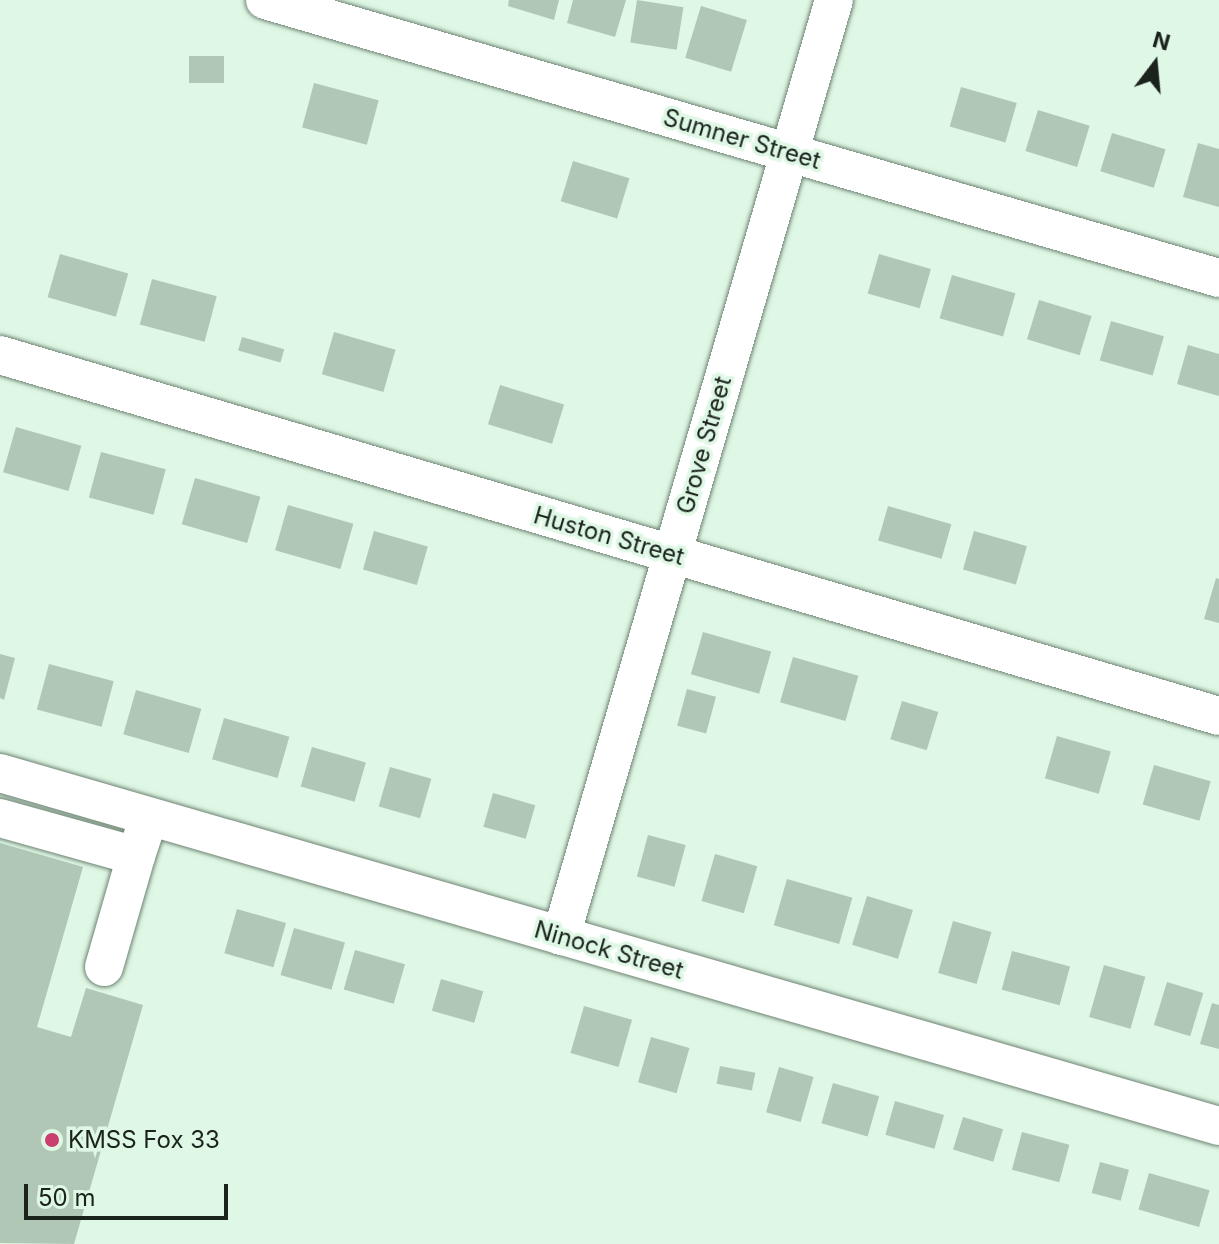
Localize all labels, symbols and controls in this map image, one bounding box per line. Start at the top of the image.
north arrow [1115,24,1195,104]
text: N [1150,26,1173,56]
street label: Sumner Street [660,103,824,175]
street label: Grove Street [671,373,737,517]
street label: Huston Street [530,501,688,571]
street label: Ninock Street [531,915,687,985]
place label: KMSS Fox 33 [68,1126,220,1154]
marker: KMSS Fox 33 [43,1131,61,1149]
scale bar [28,1168,232,1218]
text: 50 m [38,1183,96,1212]

